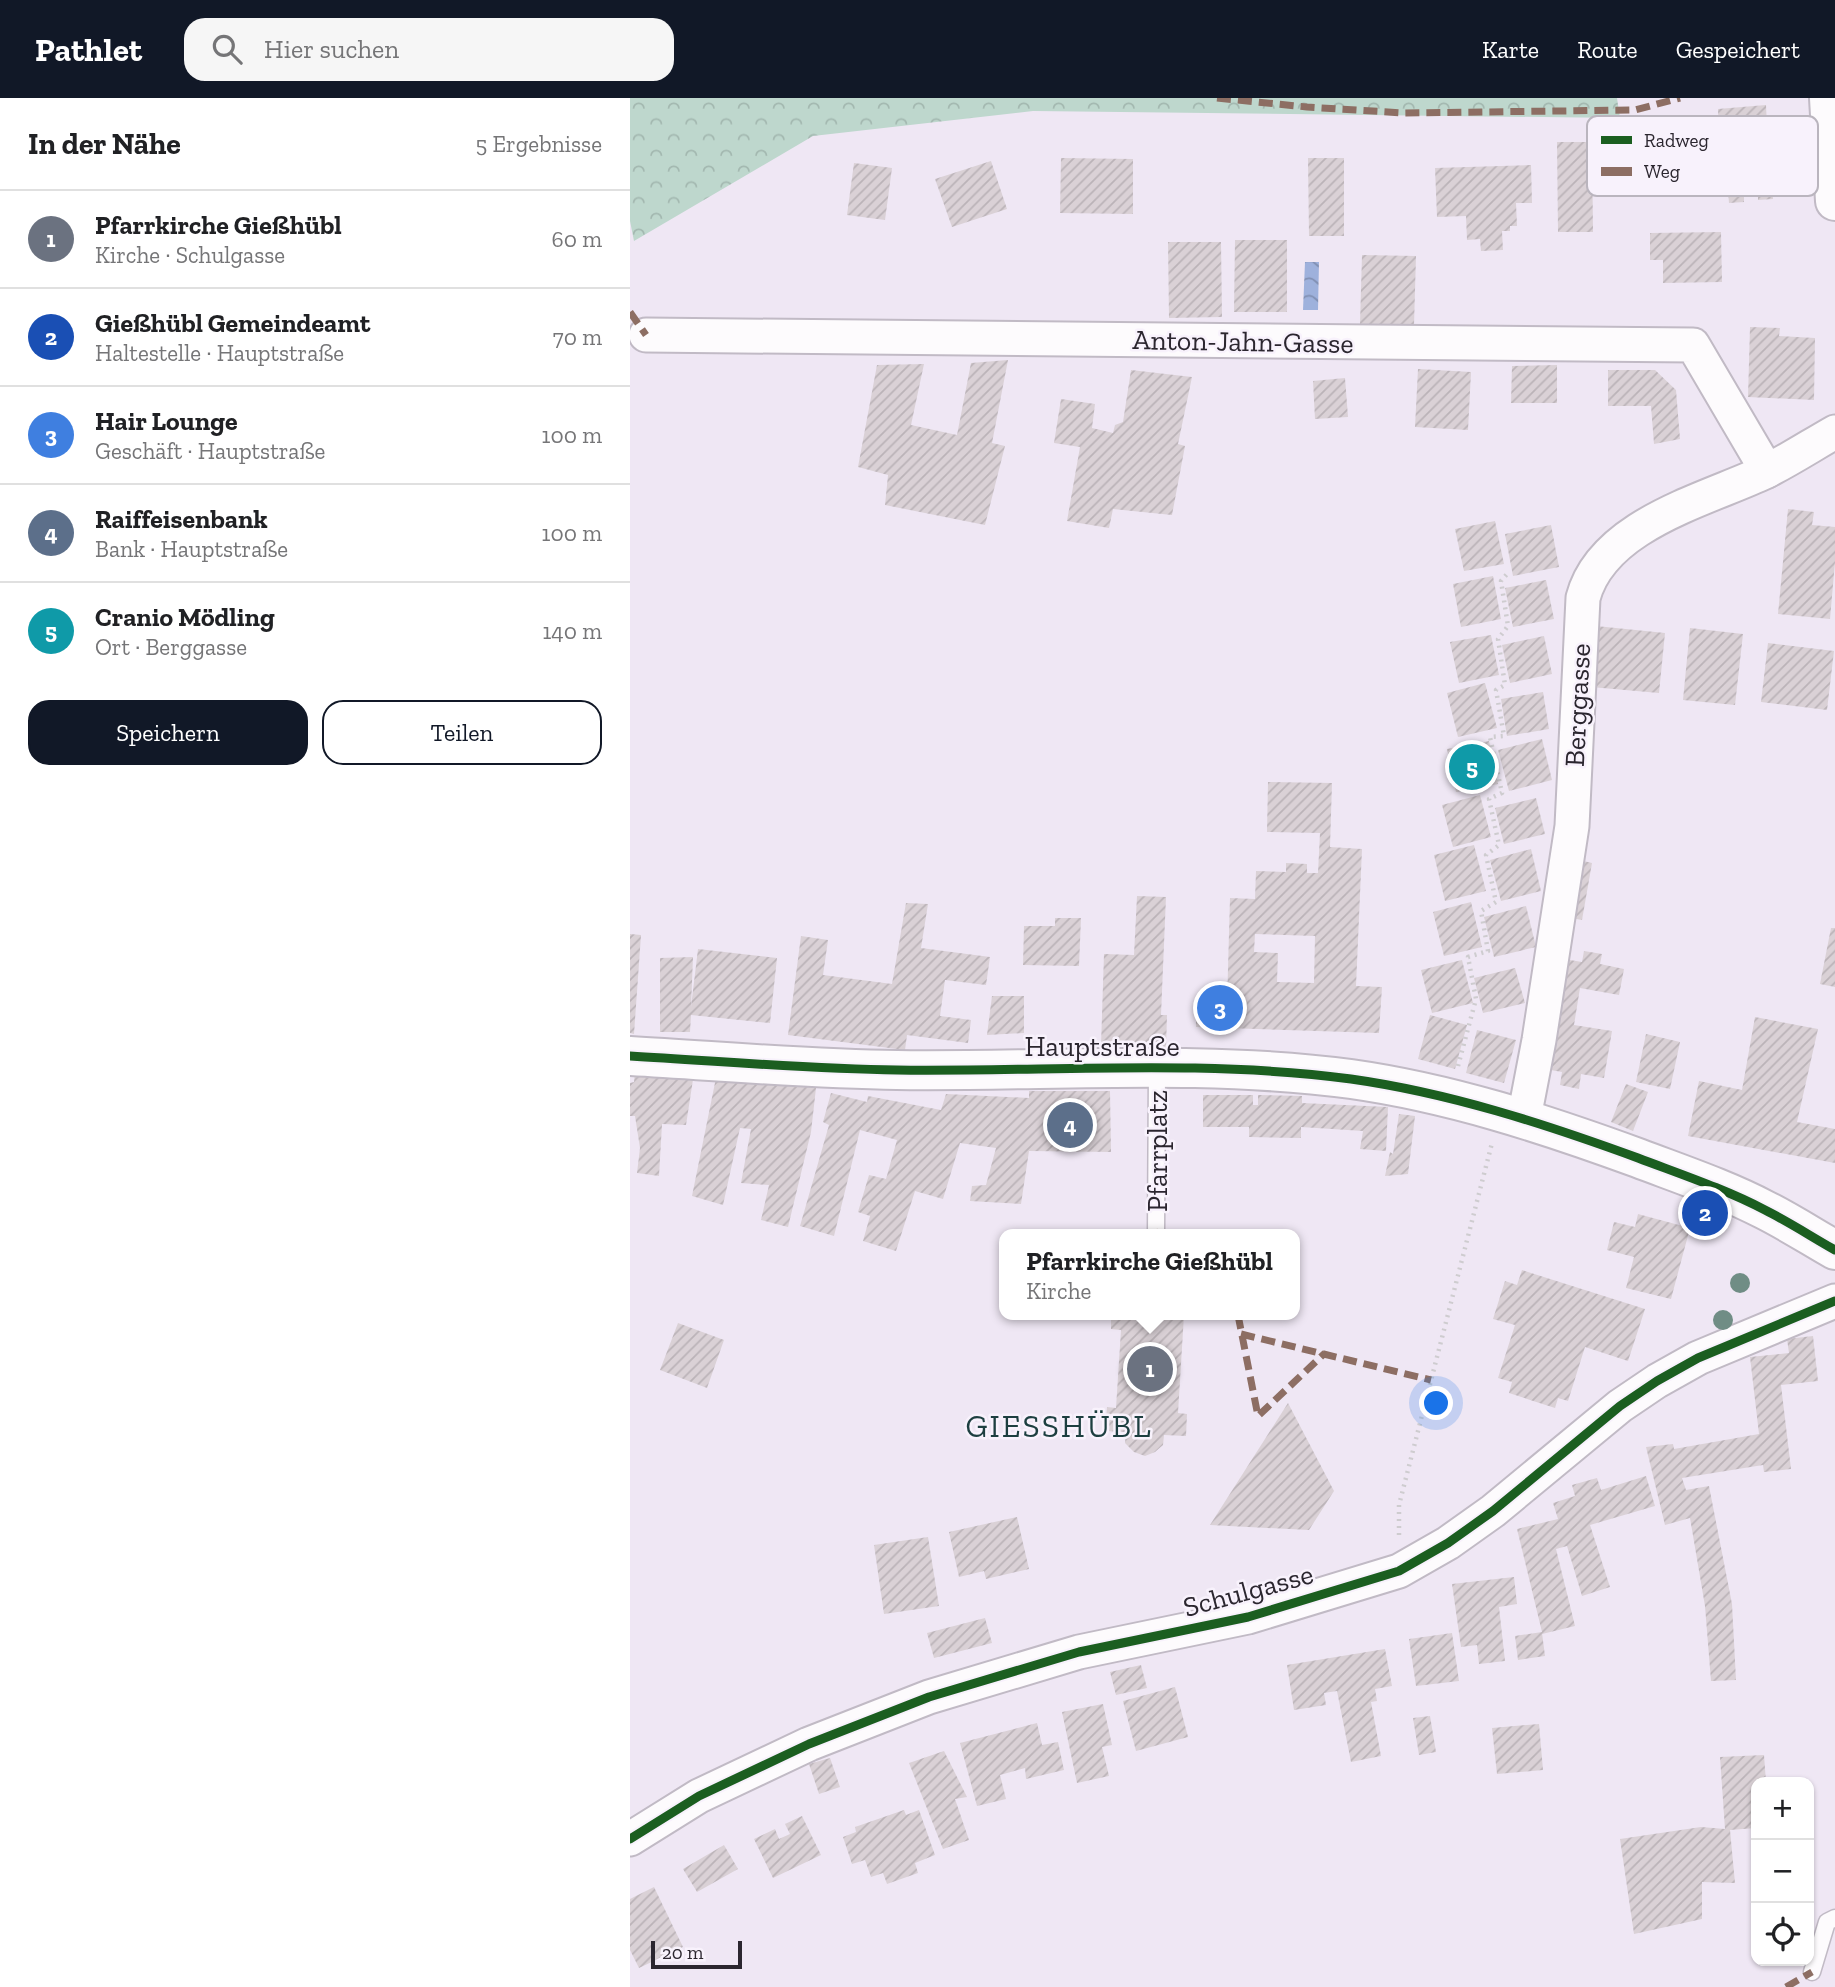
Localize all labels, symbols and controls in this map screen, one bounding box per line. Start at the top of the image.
search box [184,18,674,81]
text: Pathlet [35,30,142,69]
icon: search [208,30,246,68]
text: Hier suchen [264,33,399,65]
text: Karte [1482,35,1539,64]
text: Route [1577,35,1638,64]
text: Gespeichert [1676,35,1800,64]
legend [1587,116,1818,196]
text: In der Nähe [28,126,181,162]
text: Radweg [1644,129,1709,152]
text: 5 Ergebnisse [476,130,602,158]
text: Weg [1644,160,1681,183]
text: Pfarrkirche Gießhübl [95,209,342,241]
text: 1 [46,225,56,253]
text: 60 m [551,225,602,253]
text: Kirche · Schulgasse [95,241,285,269]
text: Gießhübl Gemeindeamt [95,307,370,339]
text: 2 [45,323,57,351]
text: 70 m [553,323,602,351]
street label: Anton-Jahn-Gasse [1132,323,1354,360]
text: Haltestelle · Hauptstraße [95,339,344,367]
text: Hair Lounge [95,405,237,437]
text: 3 [45,421,57,449]
text: 100 m [542,421,602,449]
text: Geschäft · Hauptstraße [95,437,325,465]
text: Raiffeisenbank [95,503,268,535]
text: 4 [44,519,58,547]
text: 100 m [542,519,602,547]
text: Bank · Hauptstraße [95,535,288,563]
text: Cranio Mödling [95,601,275,633]
text: 5 [45,617,57,645]
text: 140 m [542,617,602,645]
text: Ort · Berggasse [95,633,247,661]
street label: Berggasse [1558,642,1597,768]
button: Speichern [28,700,308,765]
button: Teilen [322,700,602,765]
pin: 5 [1449,741,1495,793]
pin: 3 [1197,982,1243,1034]
street label: Hauptstraße [1024,1030,1180,1063]
street label: Pfarrplatz [1141,1090,1174,1212]
pin: 4 [1047,1099,1093,1151]
pin: 2 [1682,1187,1728,1239]
popup [999,1229,1300,1320]
text: Pfarrkirche Gießhübl [1026,1245,1273,1277]
text: Kirche [1026,1277,1091,1305]
pin: 1 [1127,1343,1173,1395]
your location [1419,1386,1453,1420]
district label: GIESSHÜBL [965,1407,1153,1445]
street label: Schulgasse [1179,1557,1317,1624]
map controls [1751,1777,1814,1966]
button: + [1751,1777,1814,1840]
button: − [1751,1840,1814,1903]
button: locate [1751,1903,1814,1966]
scale bar [651,1938,742,1970]
text: 20 m [662,1941,703,1964]

